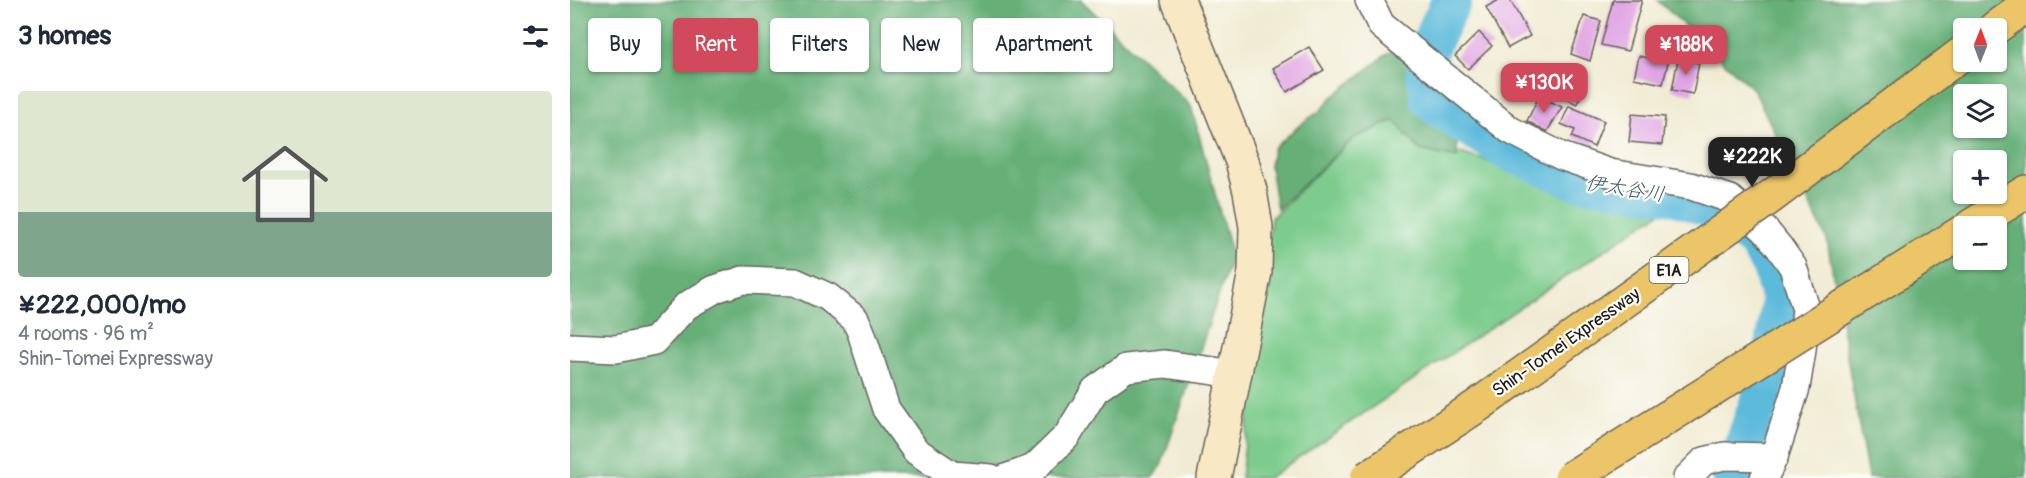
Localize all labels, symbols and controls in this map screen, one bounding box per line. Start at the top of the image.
chip: Buy [588,18,661,72]
chip: Rent [673,18,758,72]
chip: Filters [770,18,869,72]
chip: New [881,18,961,72]
chip: Apartment [973,18,1113,72]
north arrow [1953,18,2007,72]
map controls [1953,18,2007,270]
text: 3 homes [18,20,111,52]
icon: filters [519,20,552,53]
pin: ¥188K [1644,25,1728,76]
text: ¥188K [1659,32,1713,57]
pin: ¥130K [1502,63,1586,114]
text: ¥130K [1515,70,1573,95]
button: layers [1953,84,2007,138]
icon: home [231,130,339,238]
pin: ¥222K [1710,137,1794,188]
text: ¥222K [1722,144,1782,169]
button: + [1953,150,2007,204]
water label: 伊太谷川 [1583,170,1666,207]
button: − [1953,216,2007,270]
road number: E1A [1650,257,1688,283]
street label: Shin-Tomei Expressway [1488,282,1645,402]
text: ¥222,000/mo [18,289,186,321]
text: 4 rooms · 96 m² [18,321,154,346]
text: Shin-Tomei Expressway [18,346,213,371]

